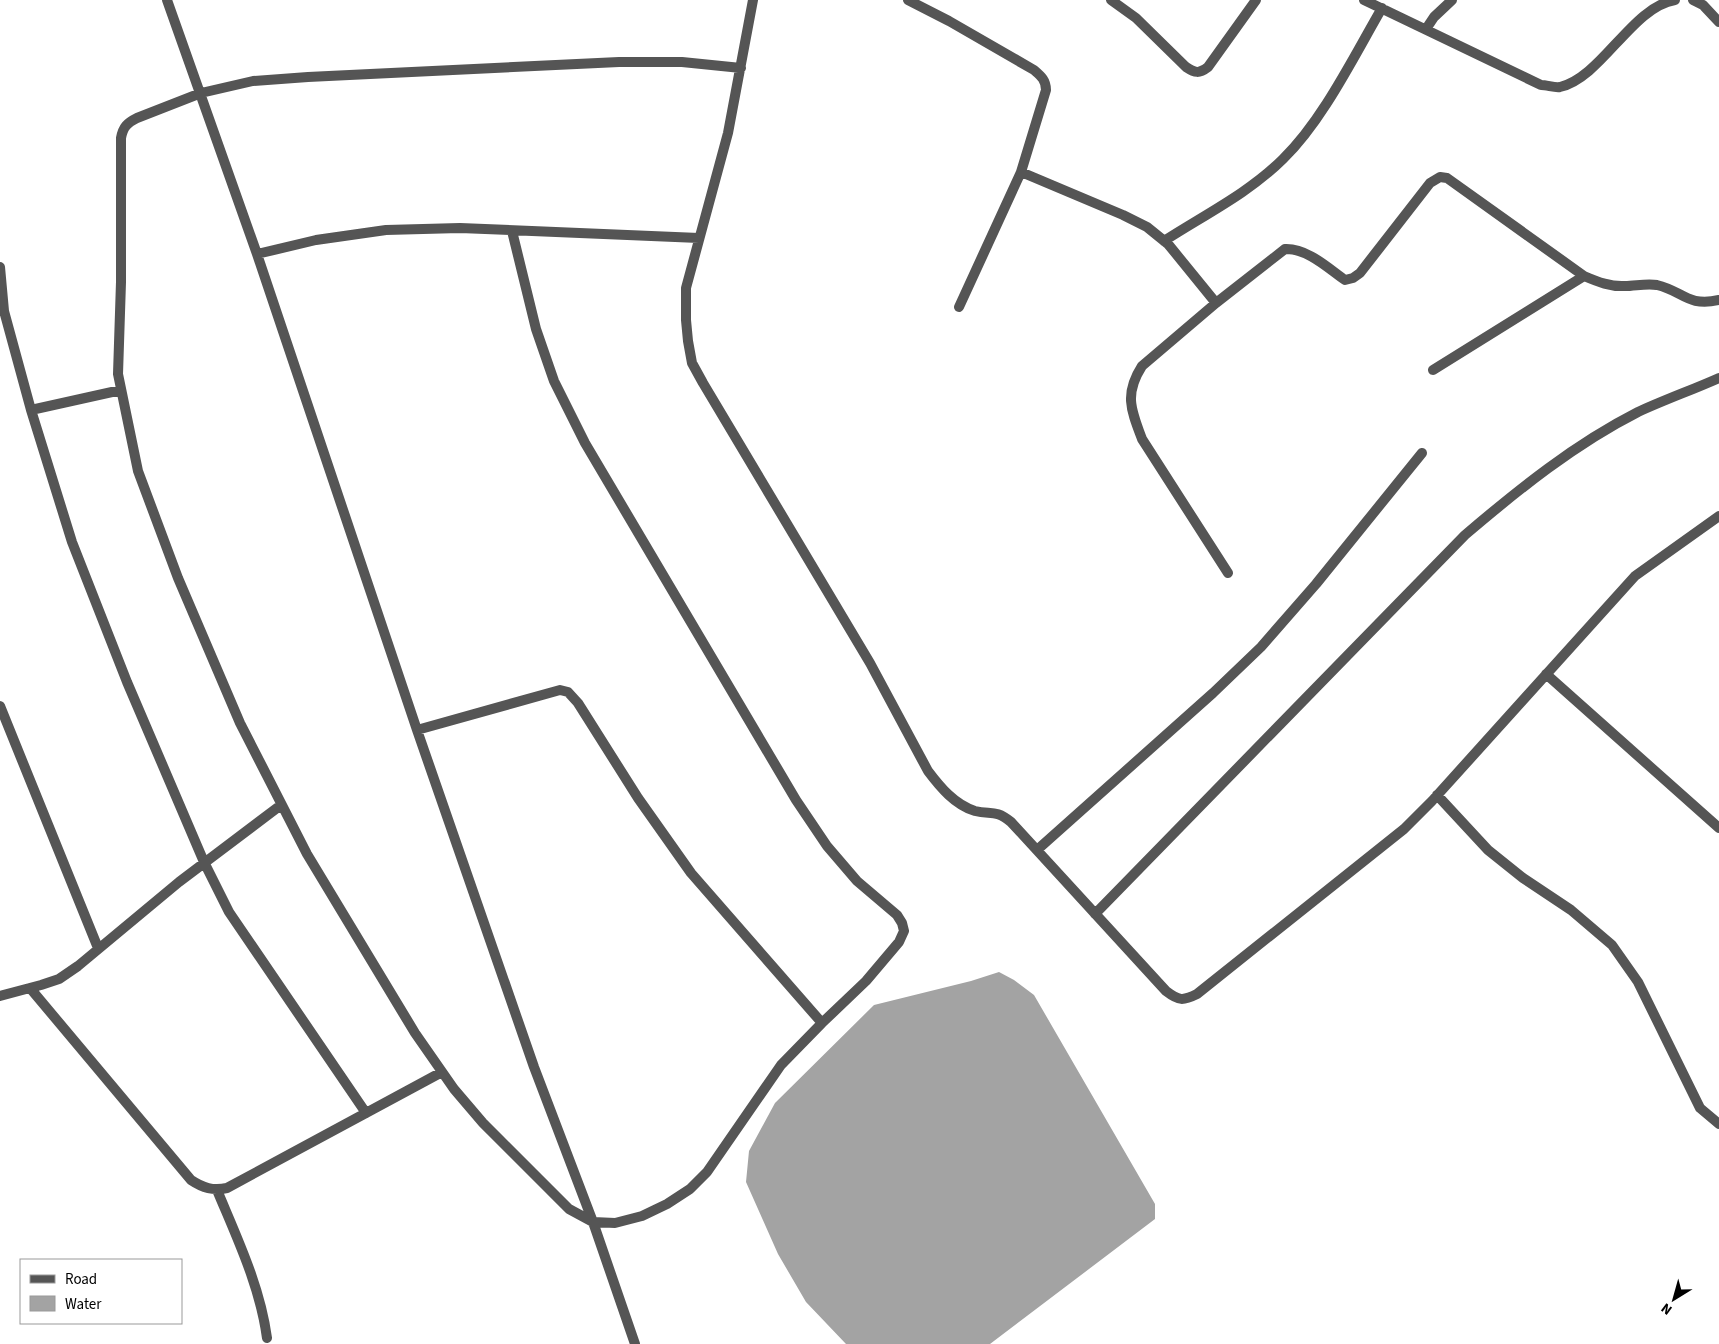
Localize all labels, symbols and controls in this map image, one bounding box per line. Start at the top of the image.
legend [20,1259,182,1324]
text: Road [65,1269,97,1290]
north arrow [1649,1274,1699,1324]
text: Water [65,1294,102,1315]
text: N [1657,1298,1677,1319]

